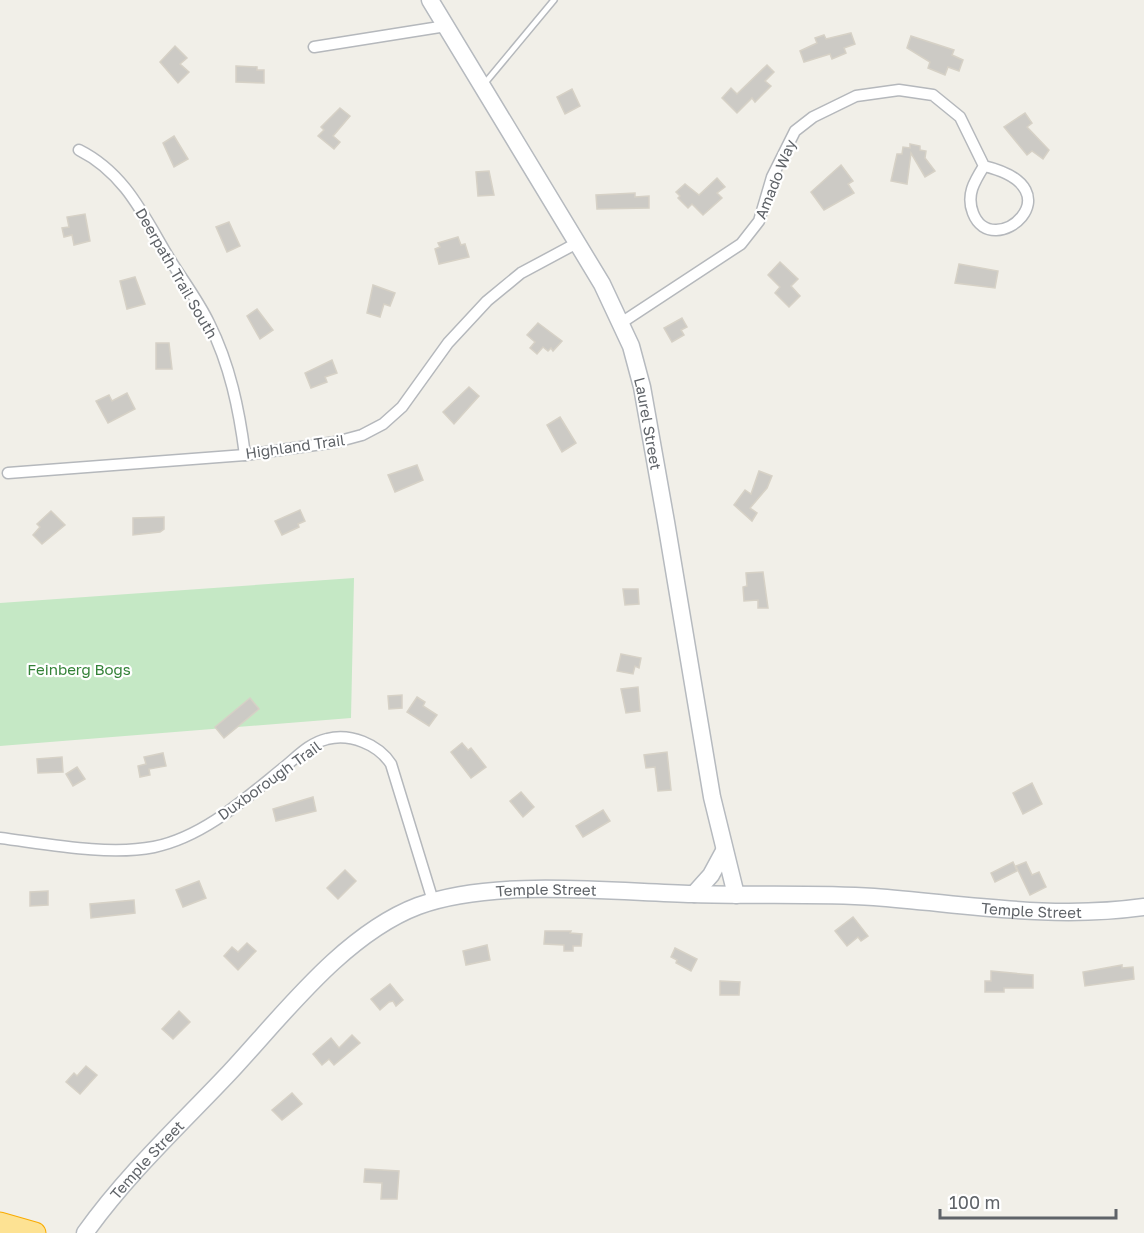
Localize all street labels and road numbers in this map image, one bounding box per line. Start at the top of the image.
street label: Amado Way [751,136,799,221]
street label: Deerpath Trail South [132,204,222,342]
street label: Laurel Street [631,375,666,471]
street label: Highland Trail [244,430,346,462]
street label: Duxborough Trail [214,736,324,823]
street label: Temple Street [495,880,597,900]
street label: Temple Street [981,898,1082,921]
street label: Temple Street [106,1116,187,1203]

